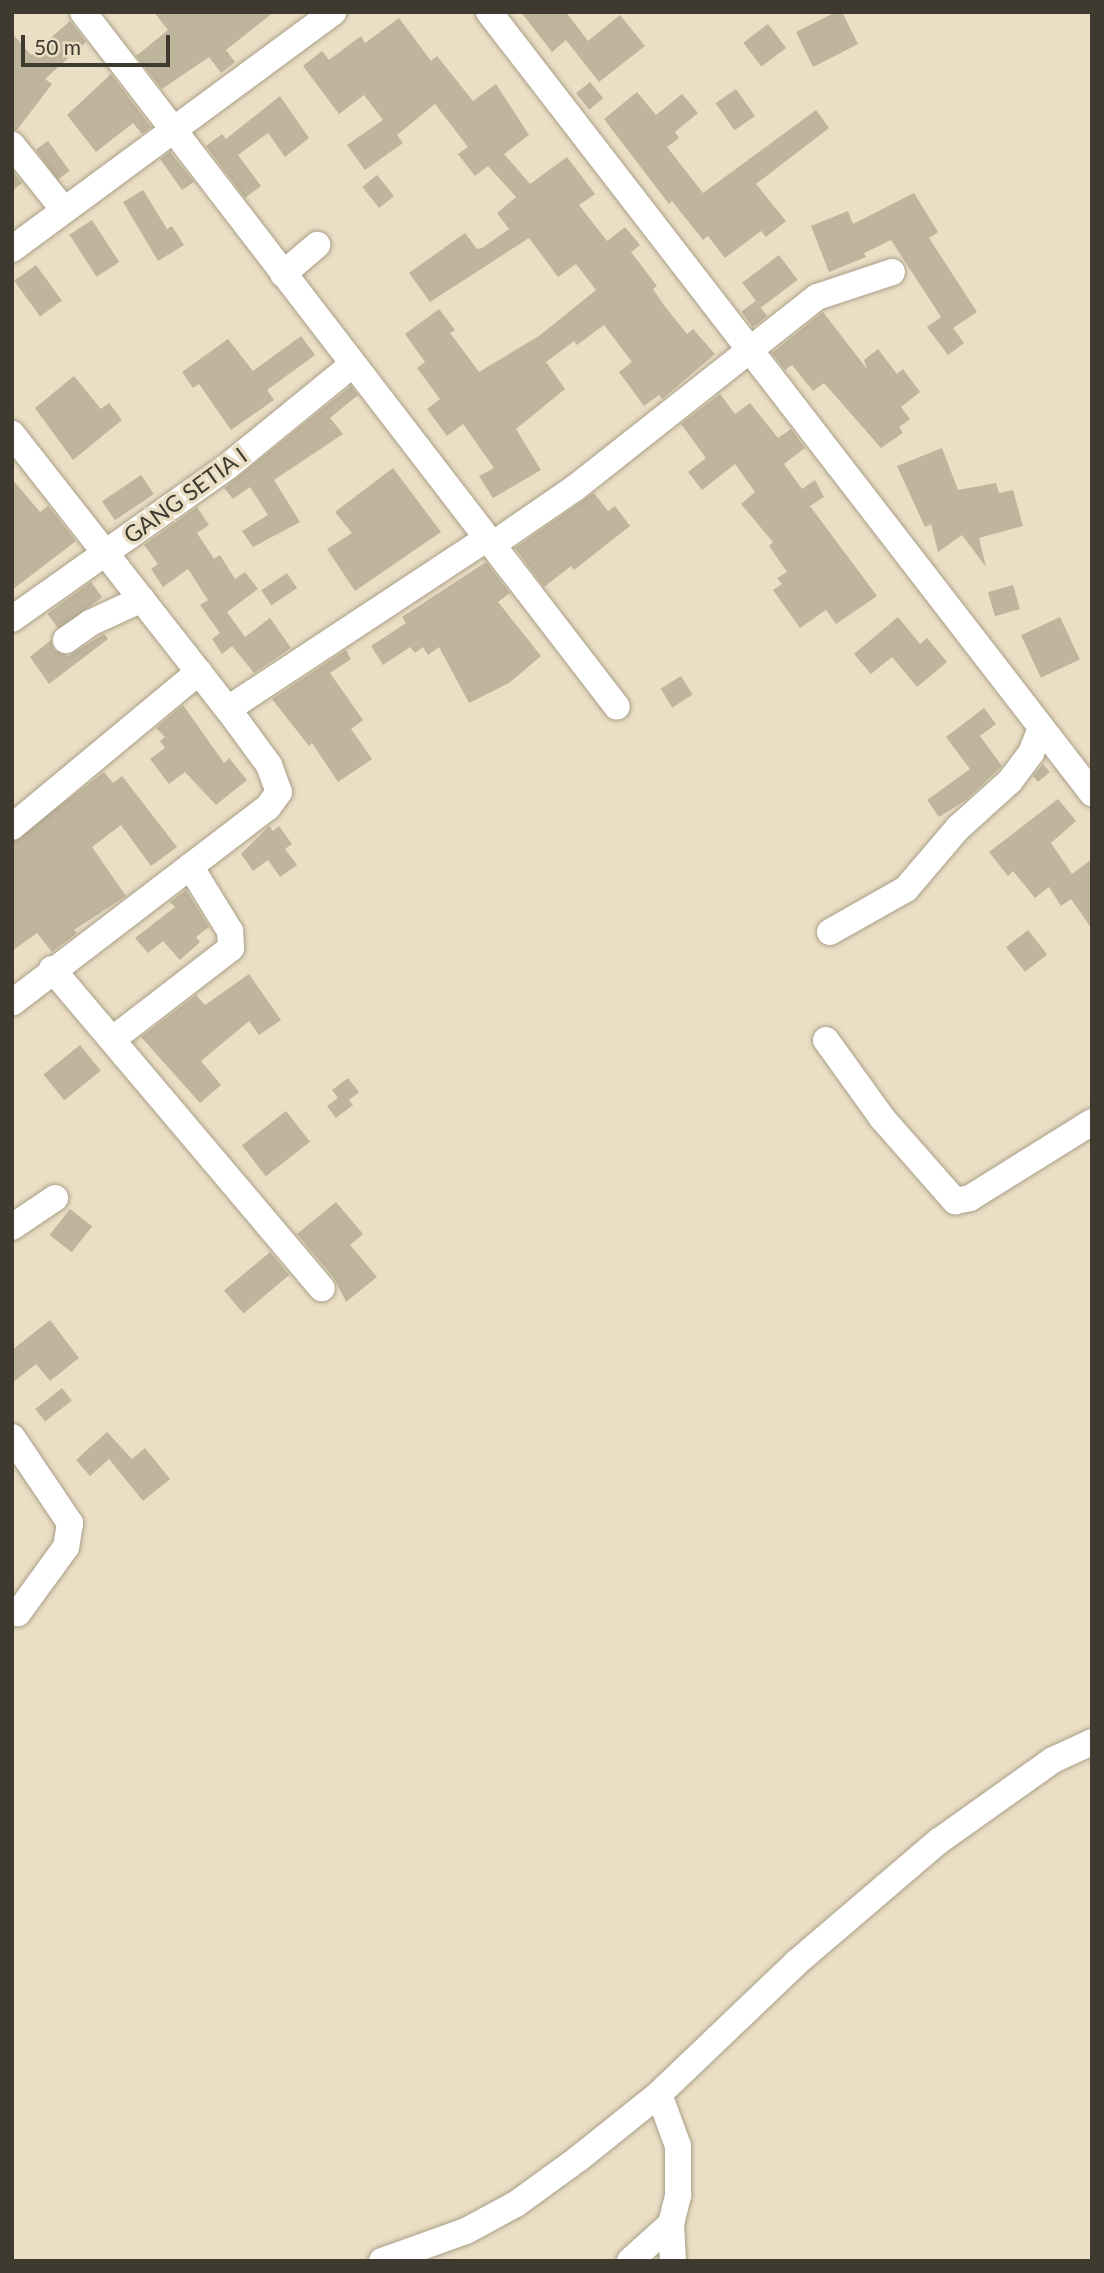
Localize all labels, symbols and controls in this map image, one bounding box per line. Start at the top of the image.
scale bar [24,21,173,65]
text: 50 m [34,34,81,59]
street label: GANG SETIA I [118,441,252,549]

